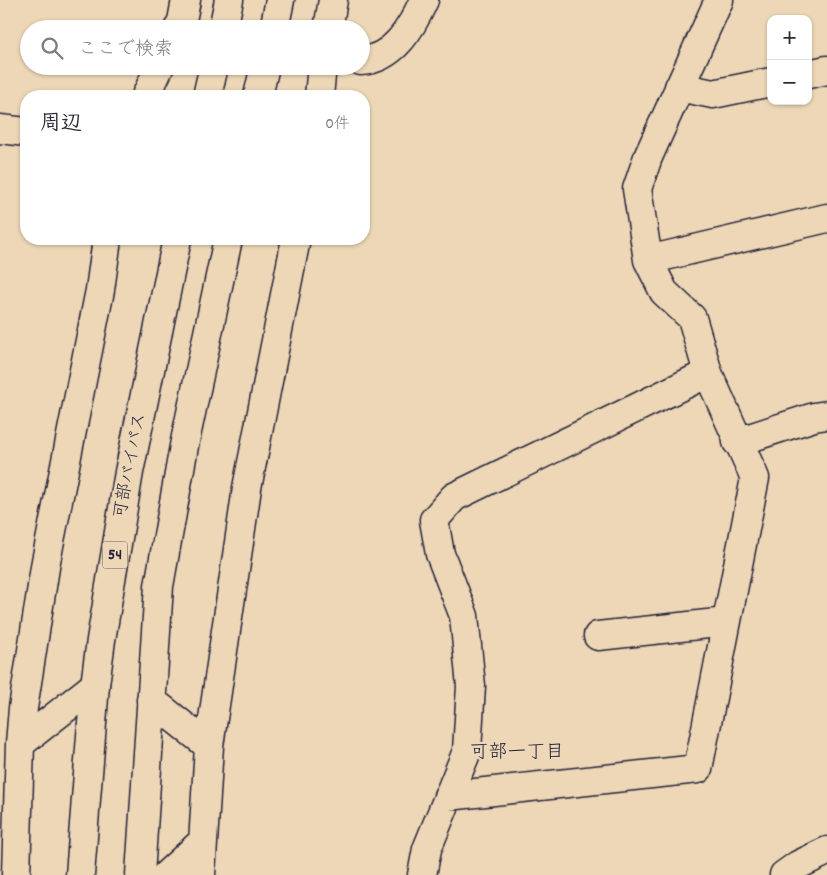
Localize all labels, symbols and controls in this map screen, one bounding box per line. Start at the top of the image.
map controls [767,15,812,105]
button: + [767,15,812,60]
search box [20,20,370,75]
icon: search [38,34,66,62]
text: ここで検索 [78,37,173,64]
button: − [767,60,812,105]
text: 周辺 [40,110,82,140]
text: 0件 [325,113,350,136]
street label: 可部バイパス [108,411,154,521]
road number: 54 [102,542,128,568]
district label: 可部一丁目 [469,740,565,767]

